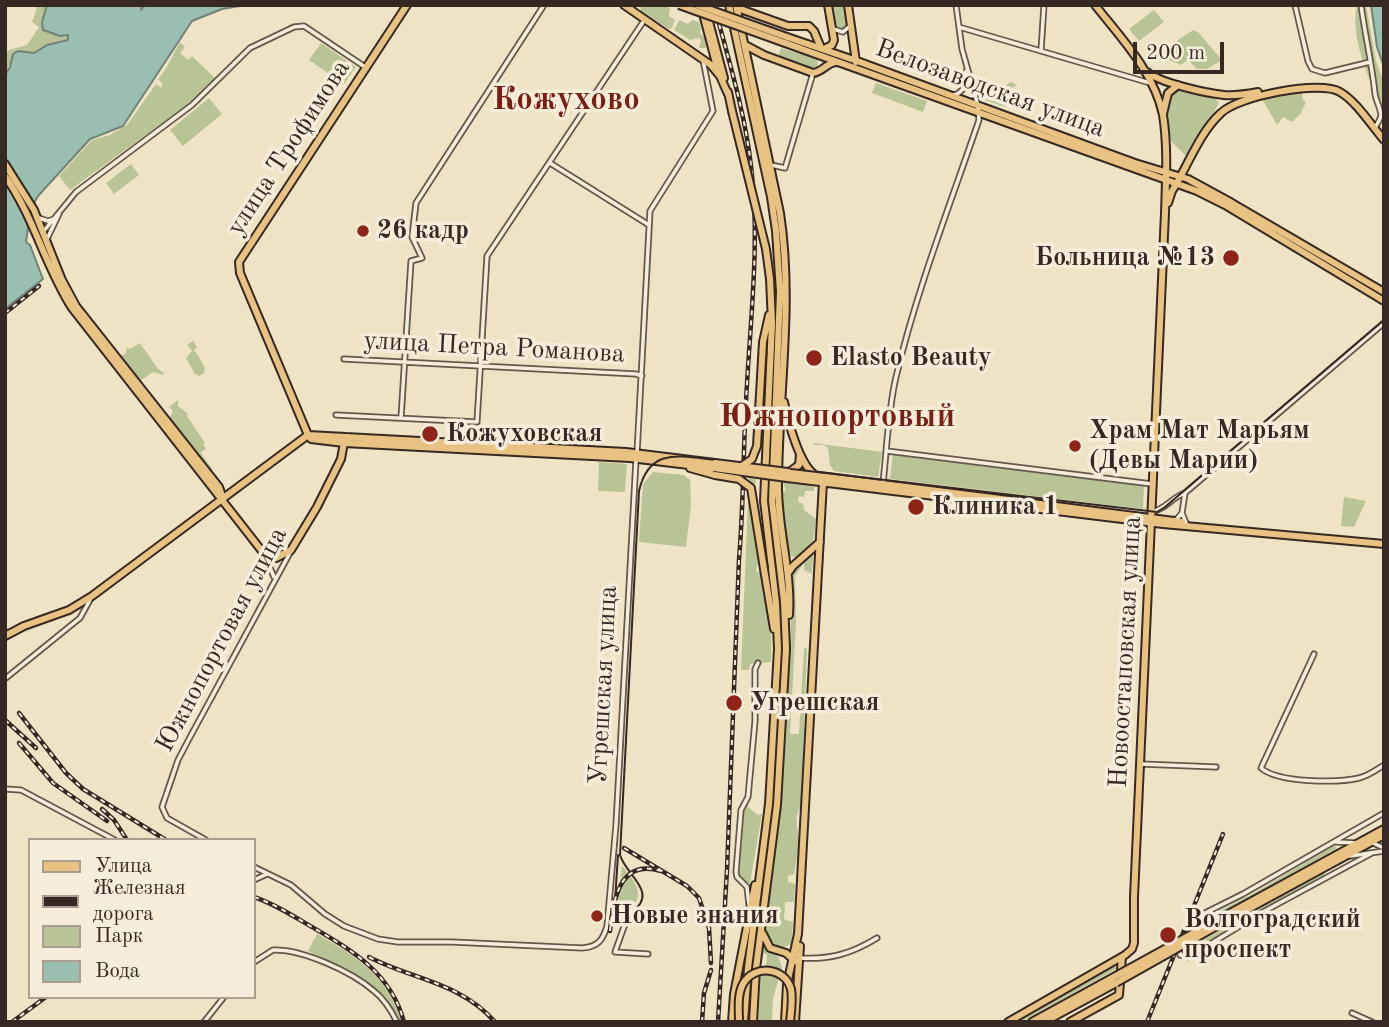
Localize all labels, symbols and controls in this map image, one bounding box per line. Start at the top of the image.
scale bar [1137,28,1228,72]
street label: Велозаводская улица [871,33,1109,145]
text: 200 m [1146,43,1205,64]
street label: улица Трофимова [221,54,357,242]
district label: Кожухово [492,80,640,120]
place label: 26 кадр [377,215,469,247]
marker: 26 кадр [355,223,371,239]
place label: Больница №13 [1035,242,1215,274]
marker: Больница №13 [1221,248,1241,268]
street label: улица Петра Романова [363,326,625,370]
place label: Elasto Beauty [830,342,992,374]
marker: Elasto Beauty [804,348,824,368]
district label: Южнопортовый [719,397,955,437]
place label: Храм Мат Марьям (Девы Марии) [1089,415,1310,476]
place label: Кожуховская [446,418,602,450]
marker: Кожуховская [420,424,440,444]
marker: Храм Мат Марьям (Девы Марии) [1067,438,1083,454]
place label: Клиника 1 [932,491,1058,523]
marker: Клиника 1 [906,497,926,517]
street label: Новоостаповская улица [1103,515,1149,789]
street label: Южнопортовая улица [149,522,295,758]
street label: Угрешская улица [583,585,625,785]
place label: Угрешская [750,687,879,719]
marker: Угрешская [724,693,744,713]
legend [28,838,256,999]
text: Улица [95,856,152,877]
text: Железная дорога [93,878,186,925]
place label: Новые знания [611,900,779,932]
place label: Волгоградский проспект [1184,904,1361,965]
marker: Новые знания [589,908,605,924]
marker: Волгоградский проспект [1158,925,1178,945]
text: Парк [95,926,143,947]
text: Вода [95,961,140,982]

